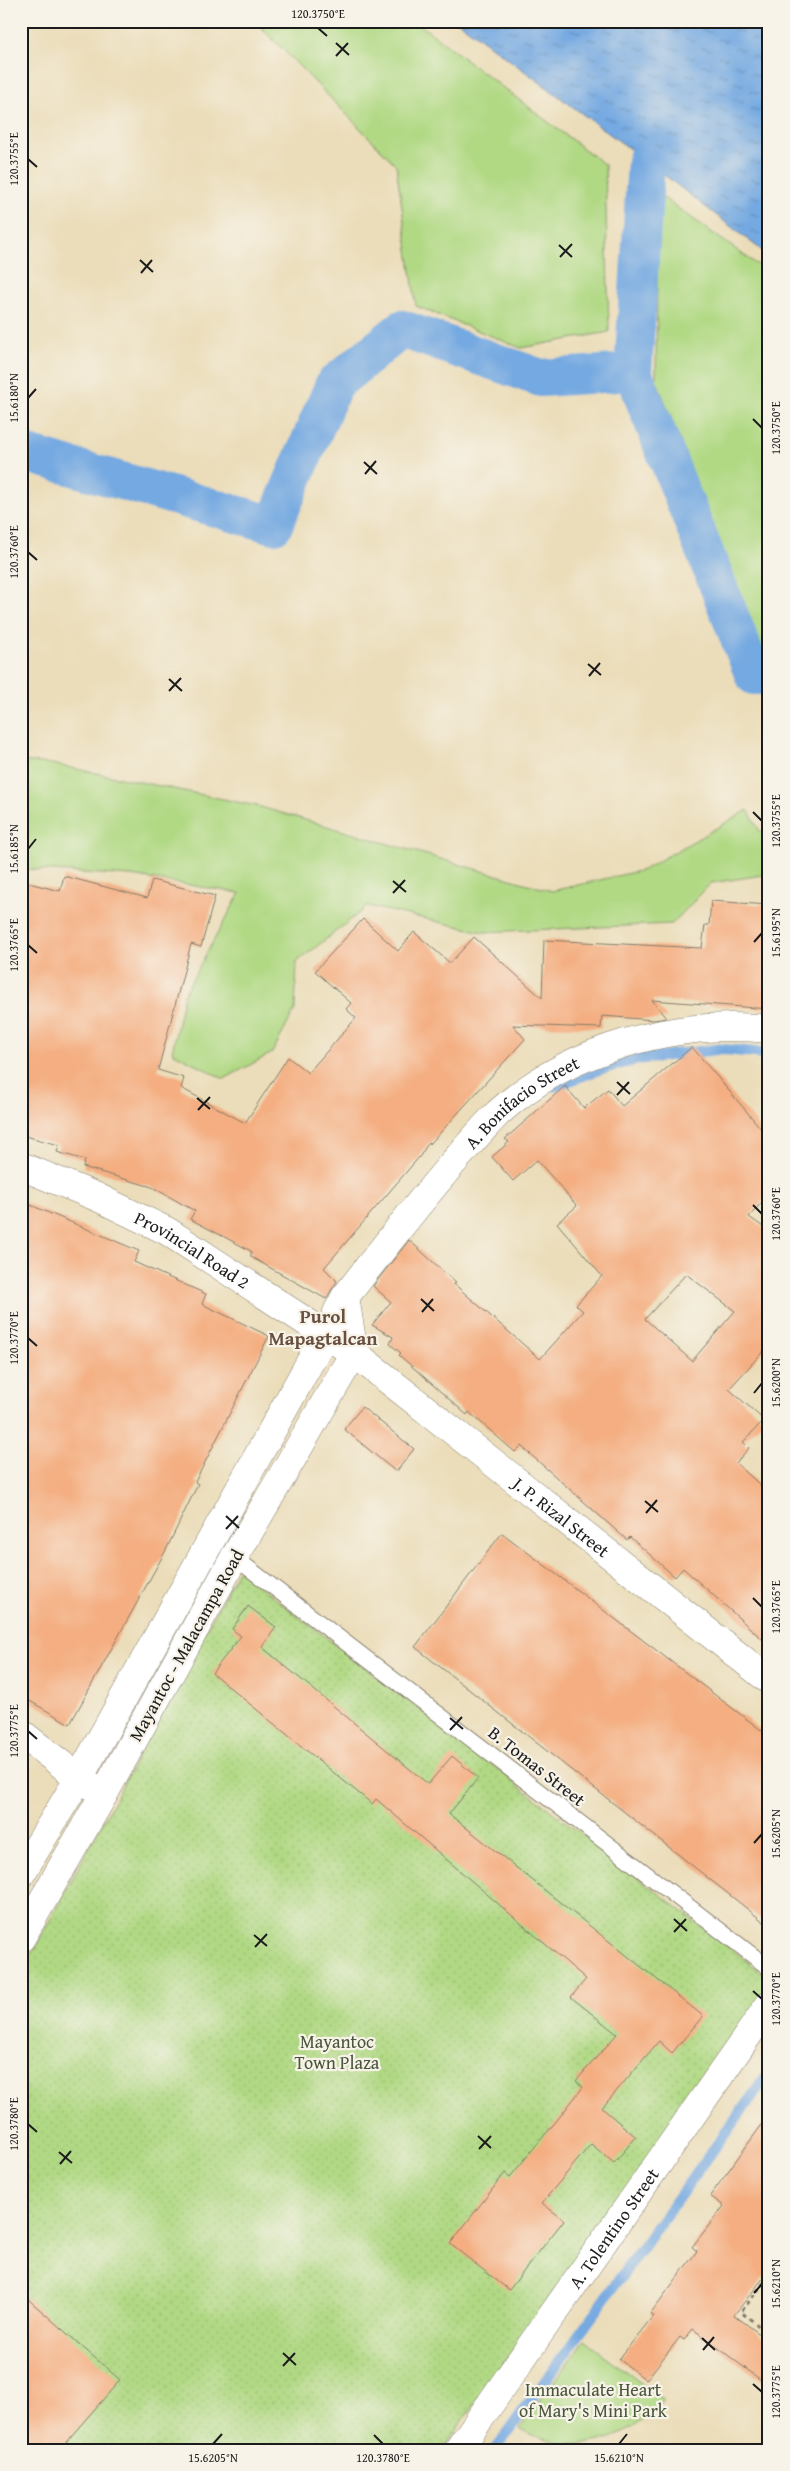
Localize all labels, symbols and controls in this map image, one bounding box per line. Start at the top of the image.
text: 120.3750°E [291,5,345,22]
text: 120.3755°E [5,132,22,186]
text: 15.6180°N [5,373,22,423]
text: 120.3750°E [767,401,784,455]
text: 120.3760°E [5,525,22,579]
text: 120.3755°E [767,794,784,848]
text: 15.6185°N [5,824,22,874]
text: 15.6195°N [767,908,784,958]
text: 120.3765°E [5,918,22,972]
street label: A. Bonifacio Street [458,1048,584,1155]
text: 120.3760°E [767,1187,784,1241]
street label: Provincial Road 2 [130,1204,255,1295]
district label: Purol Mapagtalcan [268,1302,378,1352]
text: 120.3770°E [5,1311,22,1365]
text: 15.6200°N [767,1358,784,1408]
street label: J. P. Rizal Street [506,1469,616,1564]
street label: Mayantoc - Malacampa Road [122,1544,250,1746]
text: 120.3765°E [767,1580,784,1634]
text: 120.3775°E [5,1704,22,1758]
street label: B. Tomas Street [483,1719,592,1813]
text: 15.6205°N [767,1809,784,1859]
text: 120.3770°E [767,1972,784,2026]
park label: Mayantoc Town Plaza [295,2028,380,2076]
text: 120.3780°E [5,2097,22,2151]
street label: A. Tolentino Street [562,2162,665,2294]
text: 15.6210°N [767,2259,784,2309]
text: 120.3775°E [767,2365,784,2419]
park label: Immaculate Heart of Mary's Mini Park [519,2376,668,2424]
text: 15.6205°N [188,2449,238,2466]
text: 120.3780°E [356,2449,410,2466]
text: 15.6210°N [594,2449,644,2466]

